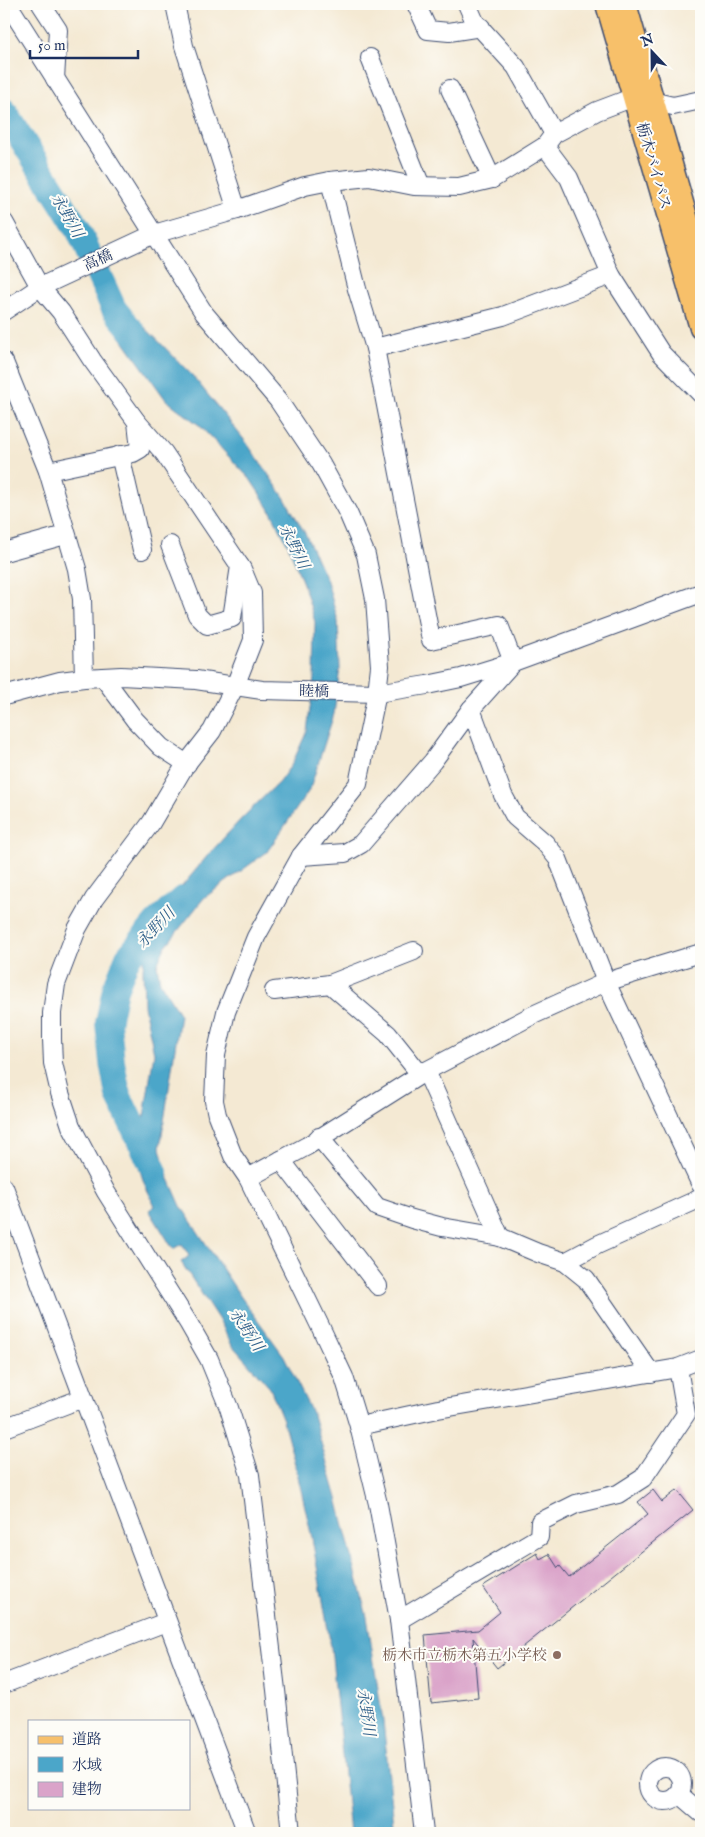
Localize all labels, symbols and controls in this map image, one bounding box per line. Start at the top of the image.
scale bar [30,28,138,60]
north arrow [628,28,678,78]
text: N [638,30,656,52]
text: 50 m [38,36,66,55]
street label: 栃木バイパス [632,120,675,212]
water label: 永野川 [46,190,88,244]
street label: 高橋 [81,246,116,275]
water label: 永野川 [274,521,314,575]
street label: 睦橋 [299,682,329,701]
water label: 永野川 [133,903,182,953]
water label: 永野川 [224,1305,268,1357]
place label: 栃木市立栃木第五小学校 [382,1646,547,1665]
marker: 栃木市立栃木第五小学校 [551,1649,563,1661]
water label: 永野川 [352,1687,379,1739]
legend [28,1720,190,1810]
text: 道路 [72,1730,102,1749]
text: 水域 [72,1756,102,1775]
text: 建物 [72,1780,102,1799]

